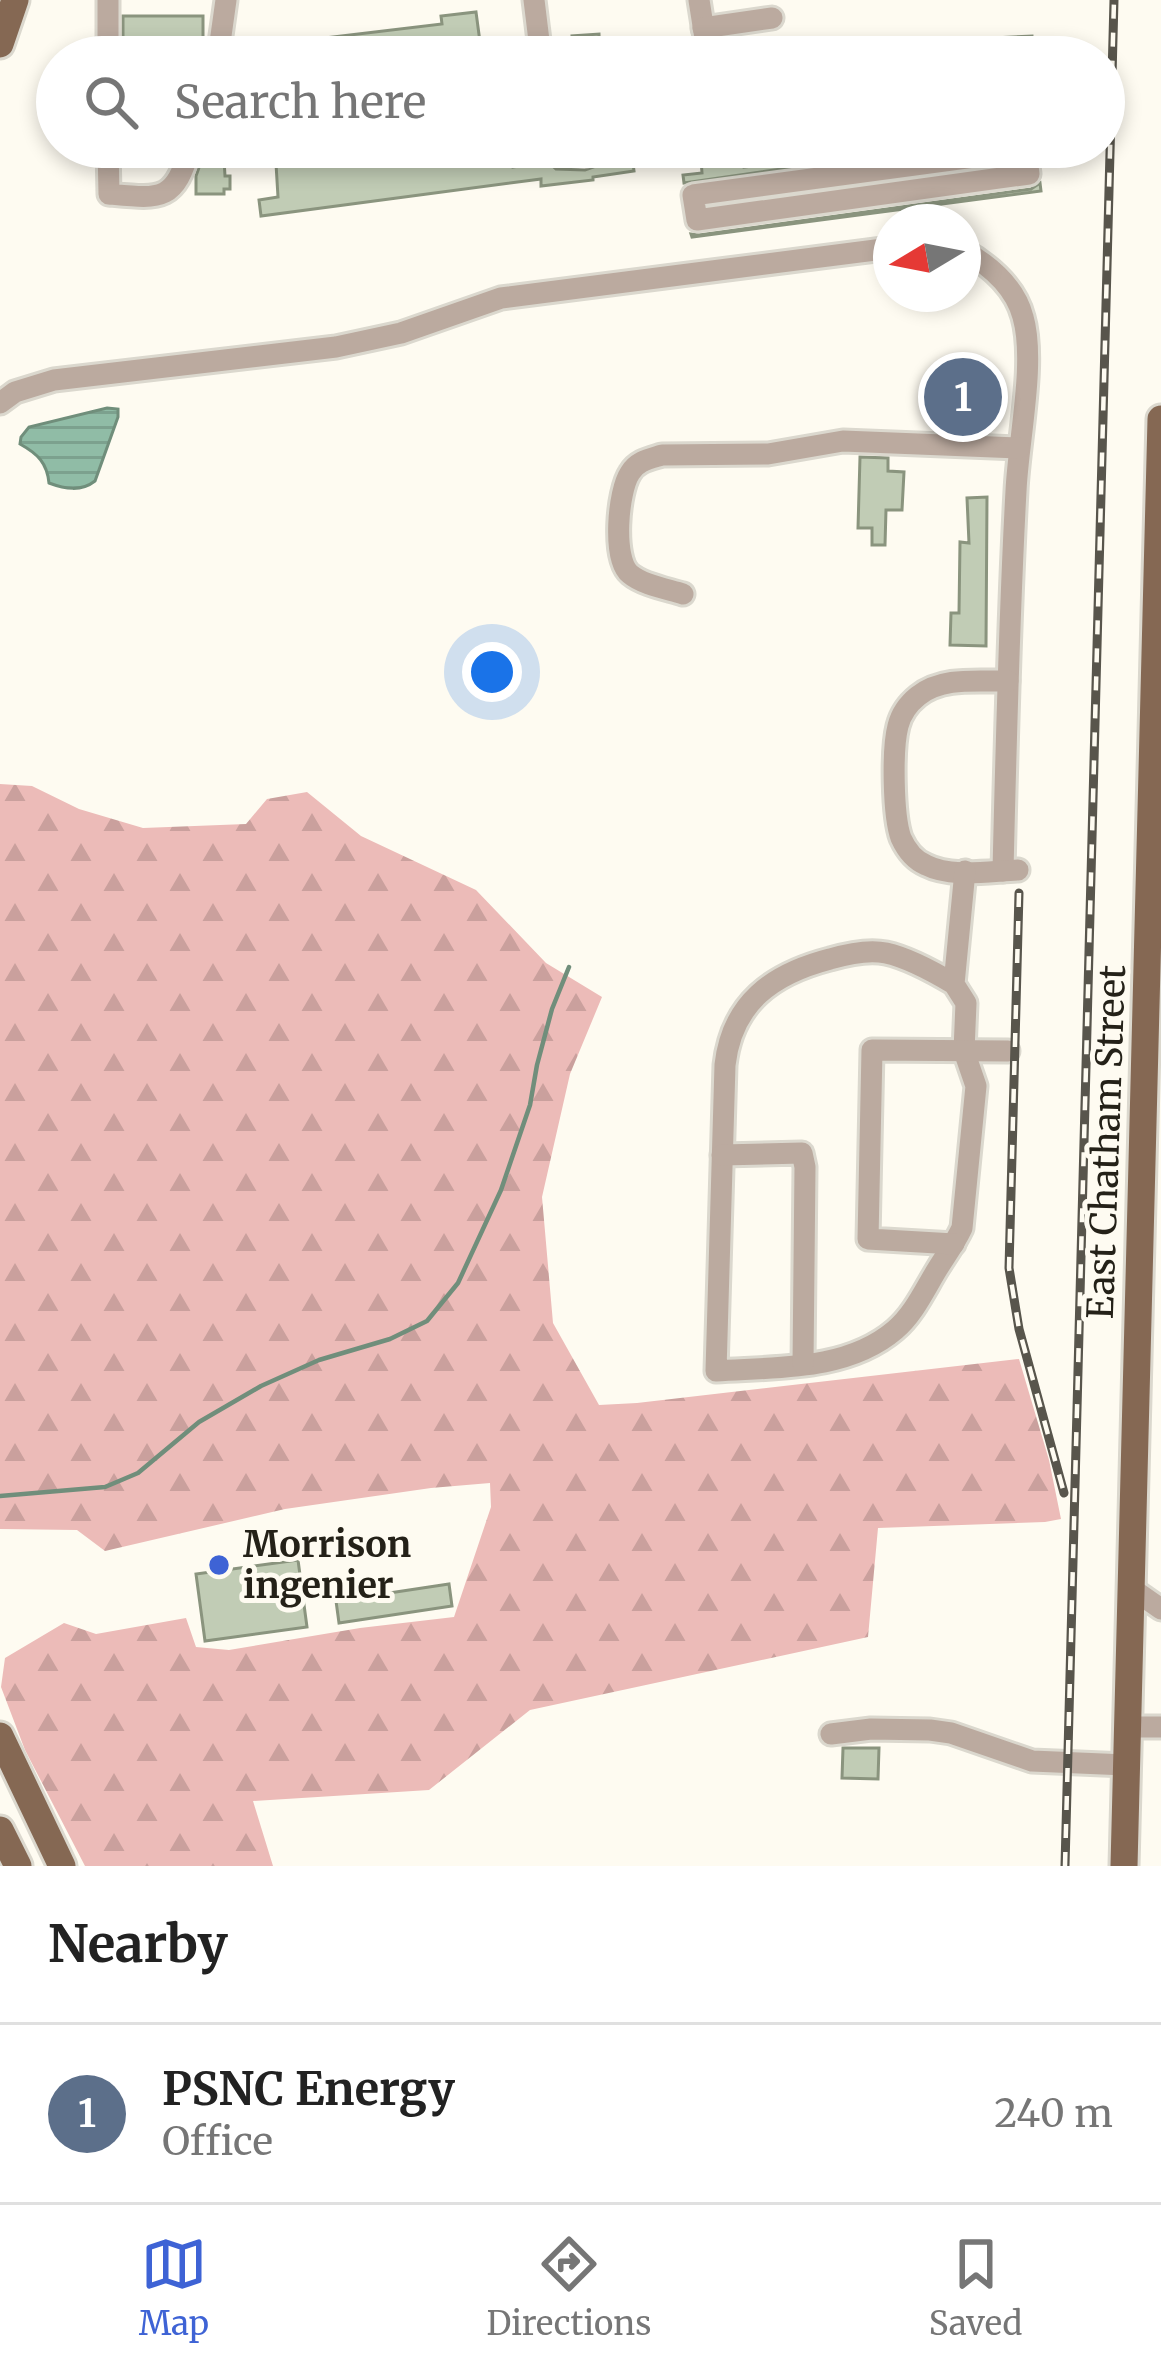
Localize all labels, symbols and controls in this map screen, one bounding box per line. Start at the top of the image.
search box [36,36,1125,168]
icon: search [78,69,144,135]
text: Search here [174,74,426,130]
north arrow [873,204,981,312]
pin: 1 [924,352,1002,442]
your location [462,642,522,702]
street label: East Chatham Street [1078,964,1135,1320]
place label: Morrison ingenier [243,1522,411,1608]
marker: Morrison ingenier [206,1552,232,1578]
text: Nearby [48,1912,228,1976]
text: PSNC Energy [162,2061,455,2117]
text: 1 [78,2089,96,2138]
text: 240 m [994,2089,1113,2138]
text: Office [162,2117,273,2166]
tab: Map [139,2231,209,2344]
tab: Directions [486,2231,651,2344]
tab: Saved [929,2231,1022,2344]

